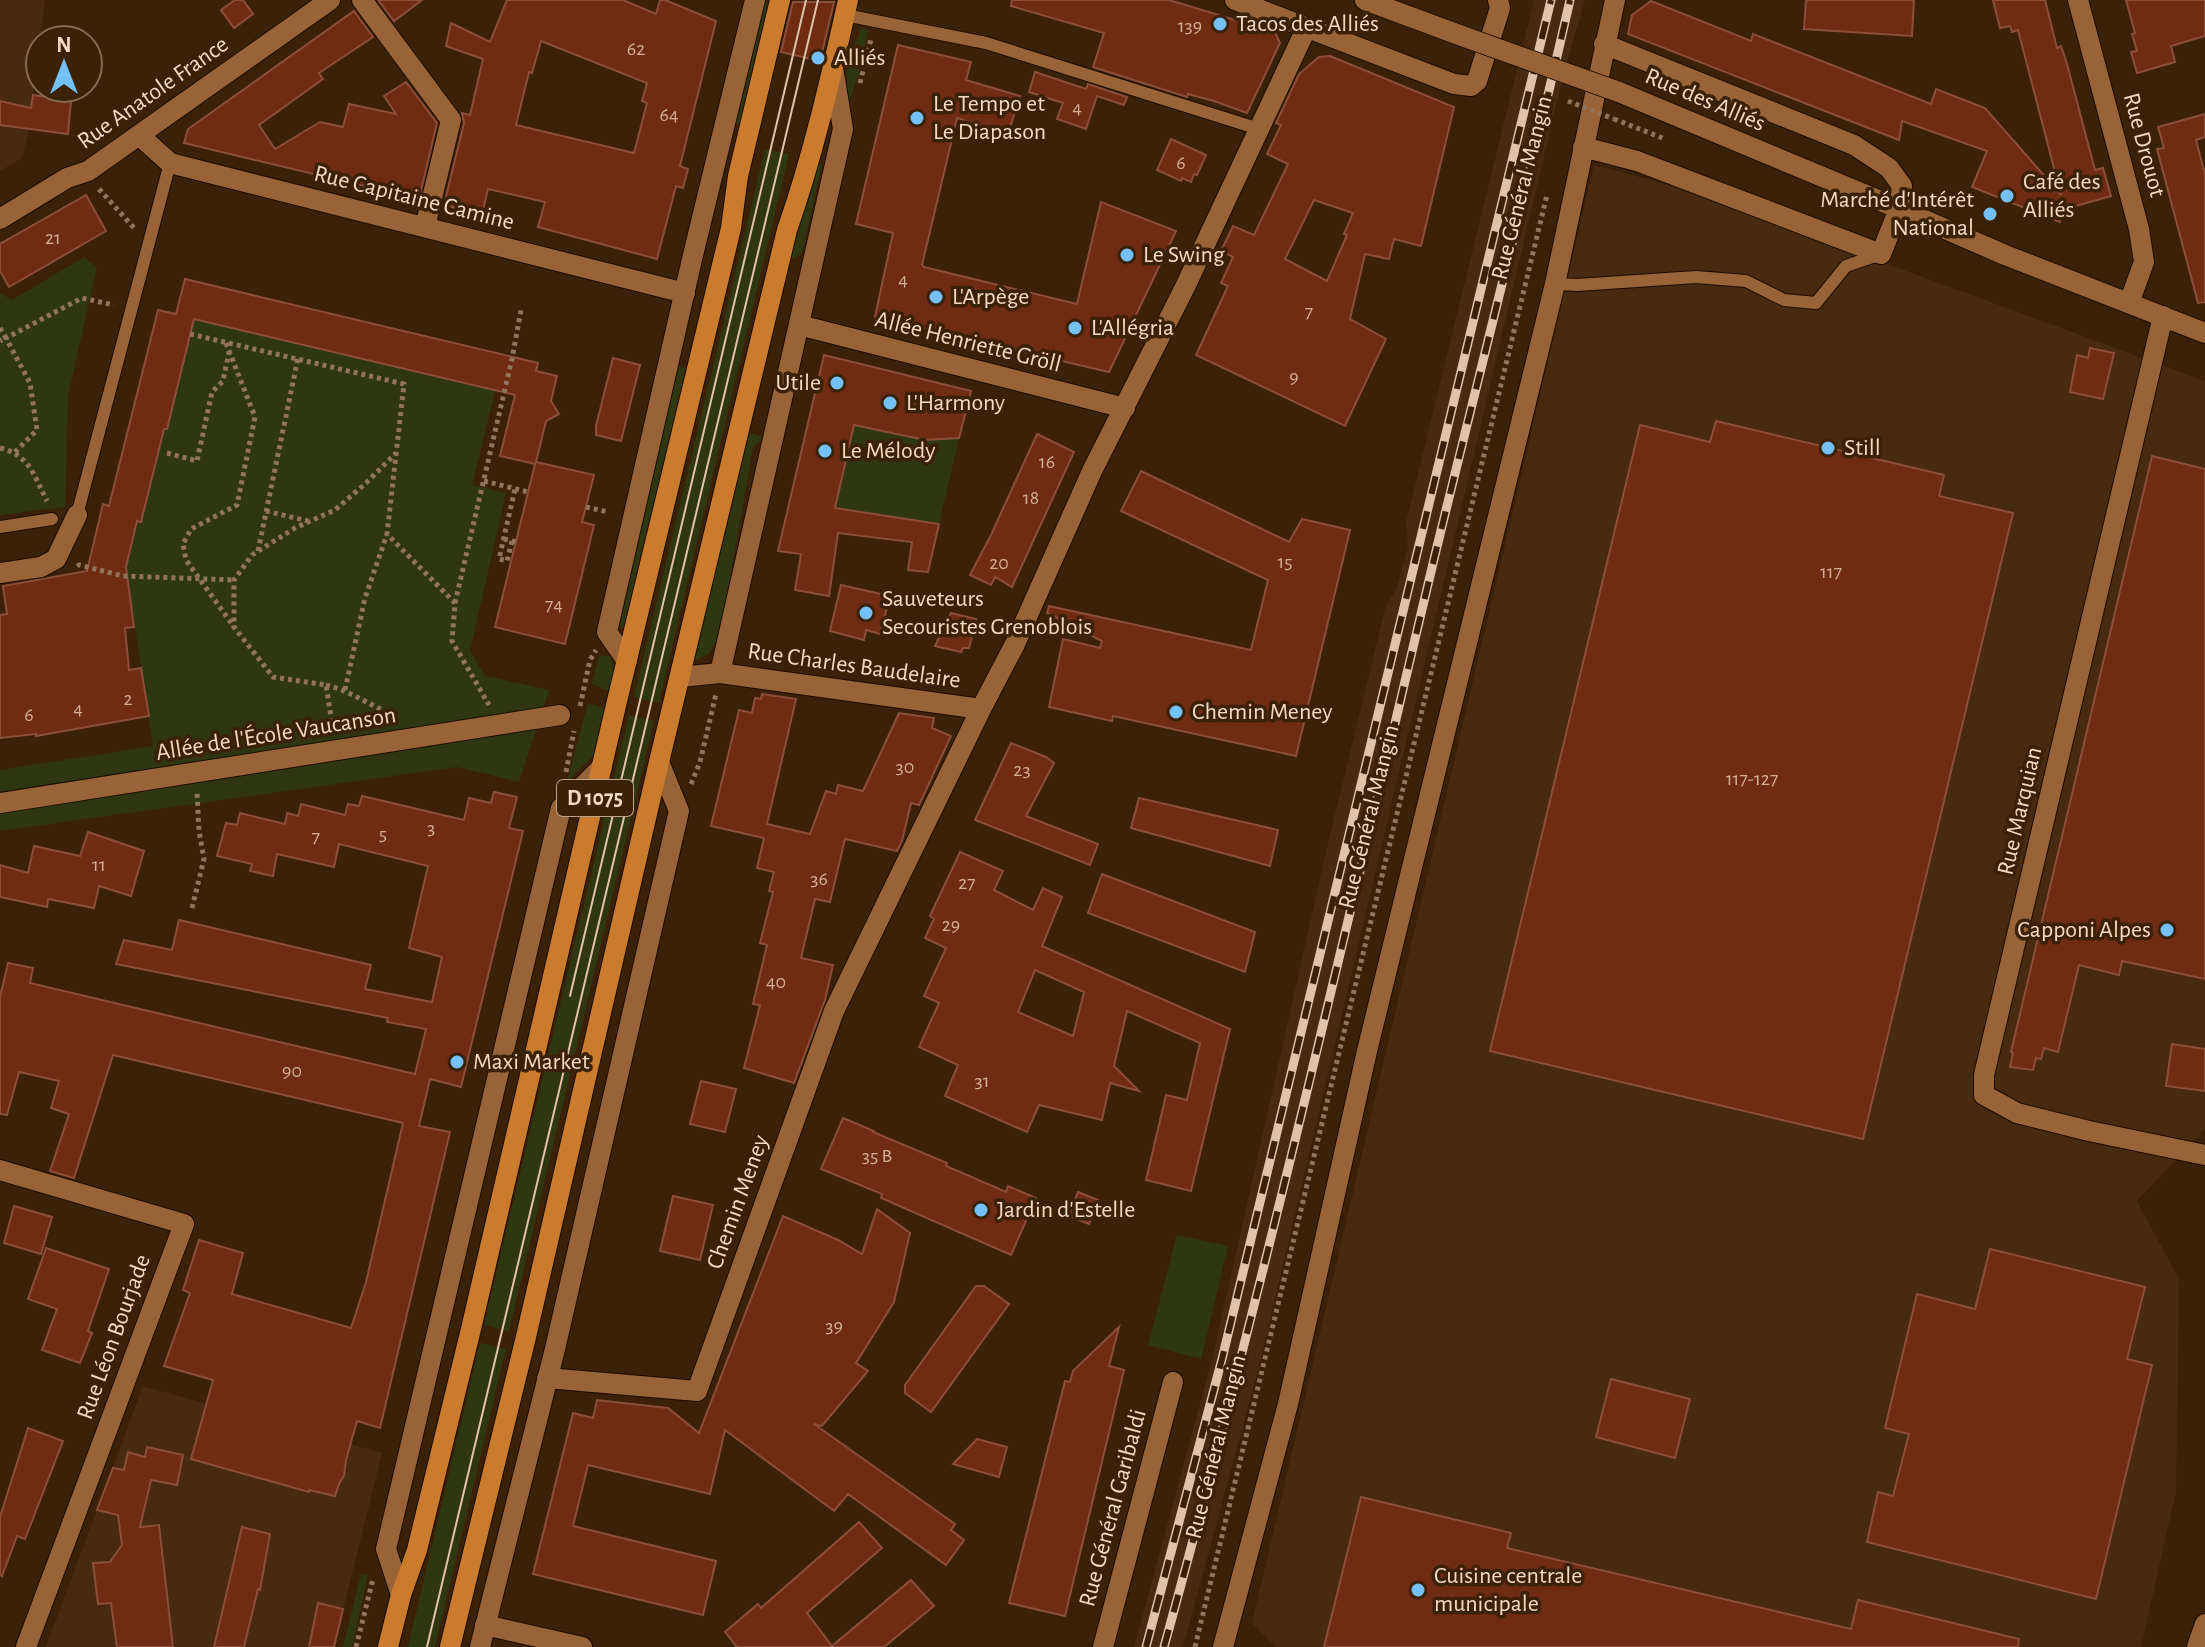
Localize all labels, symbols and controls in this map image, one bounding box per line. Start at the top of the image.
place label: Tacos des Alliés [1236,12,1379,36]
marker: Tacos des Alliés [1211,15,1229,33]
house number: 139 [1178,16,1202,36]
north arrow [24,24,104,104]
street label: Rue Anatole France [73,32,233,154]
text: N [56,34,72,56]
house number: 62 [627,39,645,59]
place label: Alliés [834,46,885,70]
marker: Alliés [809,49,827,67]
street label: Rue des Alliés [1641,64,1769,136]
street label: Rue Drouot [2119,90,2169,200]
place label: Le Tempo et Le Diapason [933,92,1046,144]
street label: Rue Général Mangin [1488,93,1556,283]
house number: 4 [1072,98,1082,118]
house number: 64 [659,105,679,125]
marker: Le Tempo et Le Diapason [908,109,926,127]
house number: 6 [1176,153,1186,173]
street label: Rue Capitaine Camine [311,162,517,234]
place label: Café des Alliés [2023,170,2101,222]
marker: Café des Alliés [1998,187,2016,205]
place label: Marché d'Intérêt National [1820,188,1974,240]
marker: Marché d'Intérêt National [1981,205,1999,223]
house number: 21 [45,228,61,248]
place label: Le Swing [1143,243,1225,267]
marker: Le Swing [1118,246,1136,264]
house number: 4 [898,270,908,290]
place label: L'Arpège [952,285,1029,309]
marker: L'Arpège [927,288,945,306]
house number: 7 [1305,302,1313,322]
street label: Allée Henriette Gröll [872,307,1064,377]
place label: L'Allégria [1091,316,1174,340]
marker: L'Allégria [1066,319,1084,337]
house number: 9 [1289,367,1299,387]
place label: Utile [776,371,821,395]
marker: Utile [828,374,846,392]
place label: L'Harmony [906,391,1005,415]
marker: L'Harmony [881,394,899,412]
place label: Still [1844,436,1881,460]
place label: Le Mélody [841,439,936,463]
marker: Still [1819,439,1837,457]
marker: Le Mélody [816,442,834,460]
house number: 16 [1039,452,1055,472]
house number: 18 [1023,488,1039,508]
house number: 15 [1277,552,1293,572]
house number: 20 [989,553,1009,573]
house number: 117 [1820,562,1842,582]
place label: Sauveteurs Secouristes Grenoblois [882,587,1092,639]
house number: 74 [545,595,563,615]
marker: Sauveteurs Secouristes Grenoblois [857,604,875,622]
street label: Rue Charles Baudelaire [746,639,962,693]
house number: 2 [123,689,133,709]
house number: 4 [73,699,83,719]
place label: Chemin Meney [1192,700,1333,724]
street label: Allée de l'École Vaucanson [154,701,398,765]
marker: Chemin Meney [1167,703,1185,721]
house number: 6 [24,705,34,725]
street label: Rue Général Mangin [1335,722,1403,912]
street label: Rue Marquian [1994,745,2046,877]
house number: 30 [896,757,914,777]
house number: 23 [1013,760,1031,780]
house number: 117-127 [1726,769,1778,789]
road number: D 1075 [557,780,633,816]
house number: 3 [427,818,435,838]
house number: 5 [379,824,387,844]
house number: 7 [312,827,320,847]
house number: 11 [92,855,106,875]
house number: 36 [810,869,828,889]
house number: 27 [958,873,976,893]
house number: 29 [942,915,960,935]
place label: Capponi Alpes [2017,918,2151,942]
marker: Capponi Alpes [2158,921,2176,939]
house number: 40 [766,972,786,992]
place label: Maxi Market [473,1050,590,1074]
marker: Maxi Market [448,1053,466,1071]
house number: 90 [282,1061,302,1081]
house number: 31 [974,1071,990,1091]
street label: Chemin Meney [703,1132,773,1272]
house number: 35 B [862,1146,892,1166]
place label: Jardin d'Estelle [997,1198,1135,1222]
marker: Jardin d'Estelle [972,1201,990,1219]
street label: Rue Léon Bourjade [73,1251,155,1423]
house number: 39 [825,1316,843,1336]
street label: Rue Général Mangin [1182,1352,1250,1542]
street label: Rue Général Garibaldi [1075,1407,1151,1609]
place label: Cuisine centrale municipale [1434,1564,1582,1616]
marker: Cuisine centrale municipale [1409,1581,1427,1599]

